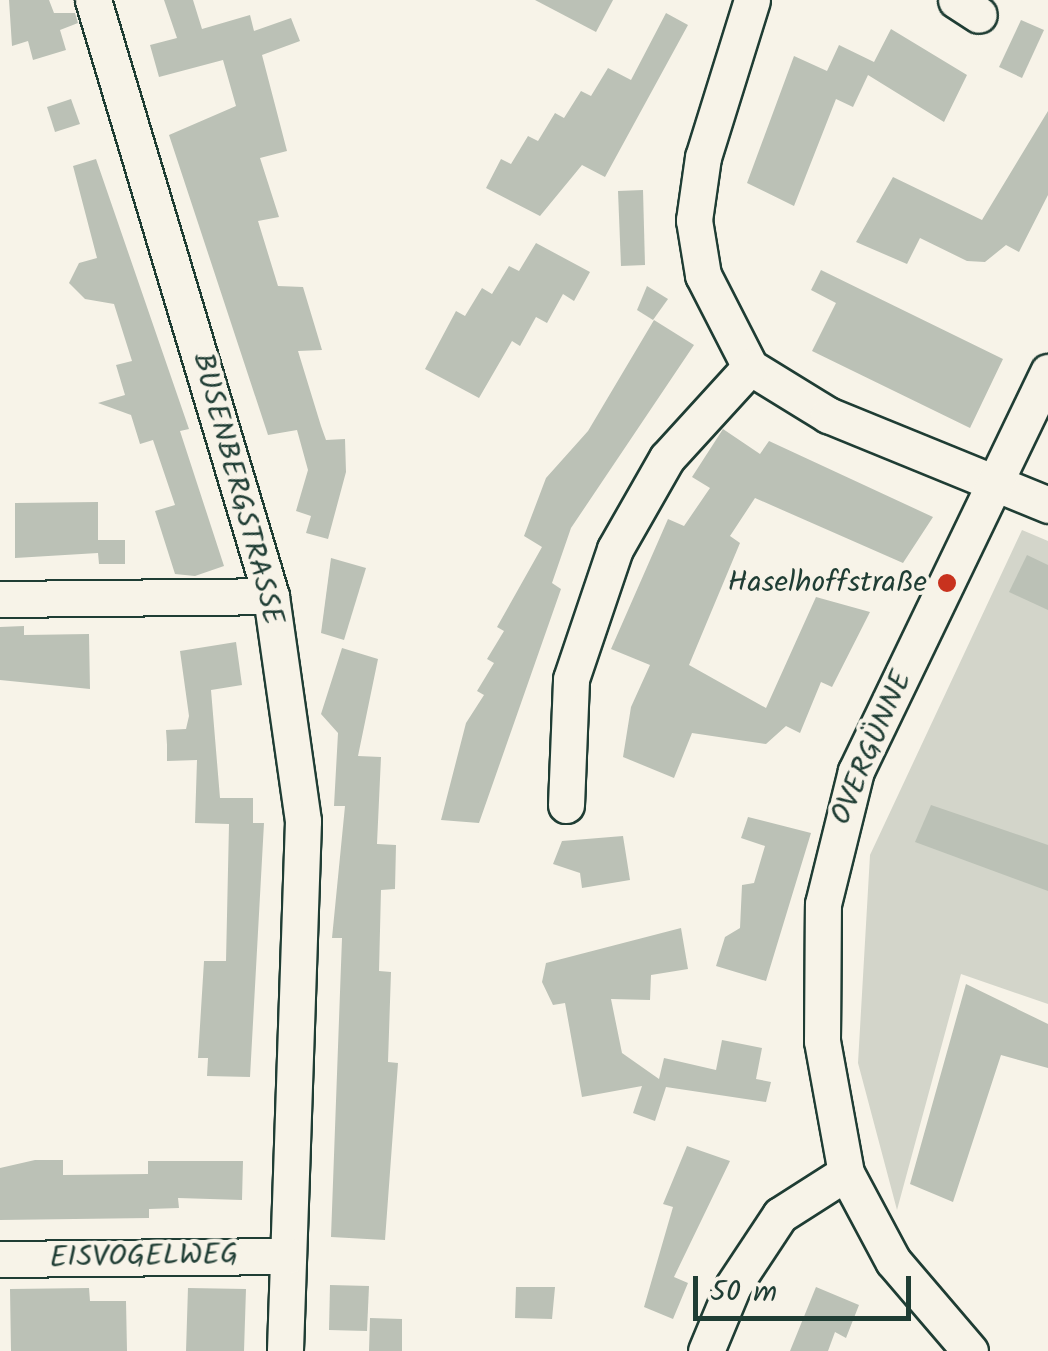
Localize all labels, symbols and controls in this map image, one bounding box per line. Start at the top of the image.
street label: BUSENBERGSTRASSE [183,349,291,629]
place label: Haselhoffstraße [728,565,927,601]
marker: Haselhoffstraße [936,572,958,594]
street label: OVERGÜNNE [823,666,921,830]
street label: EISVOGELWEG [49,1237,239,1277]
scale bar [698,1256,916,1318]
text: 50 m [710,1269,777,1317]

